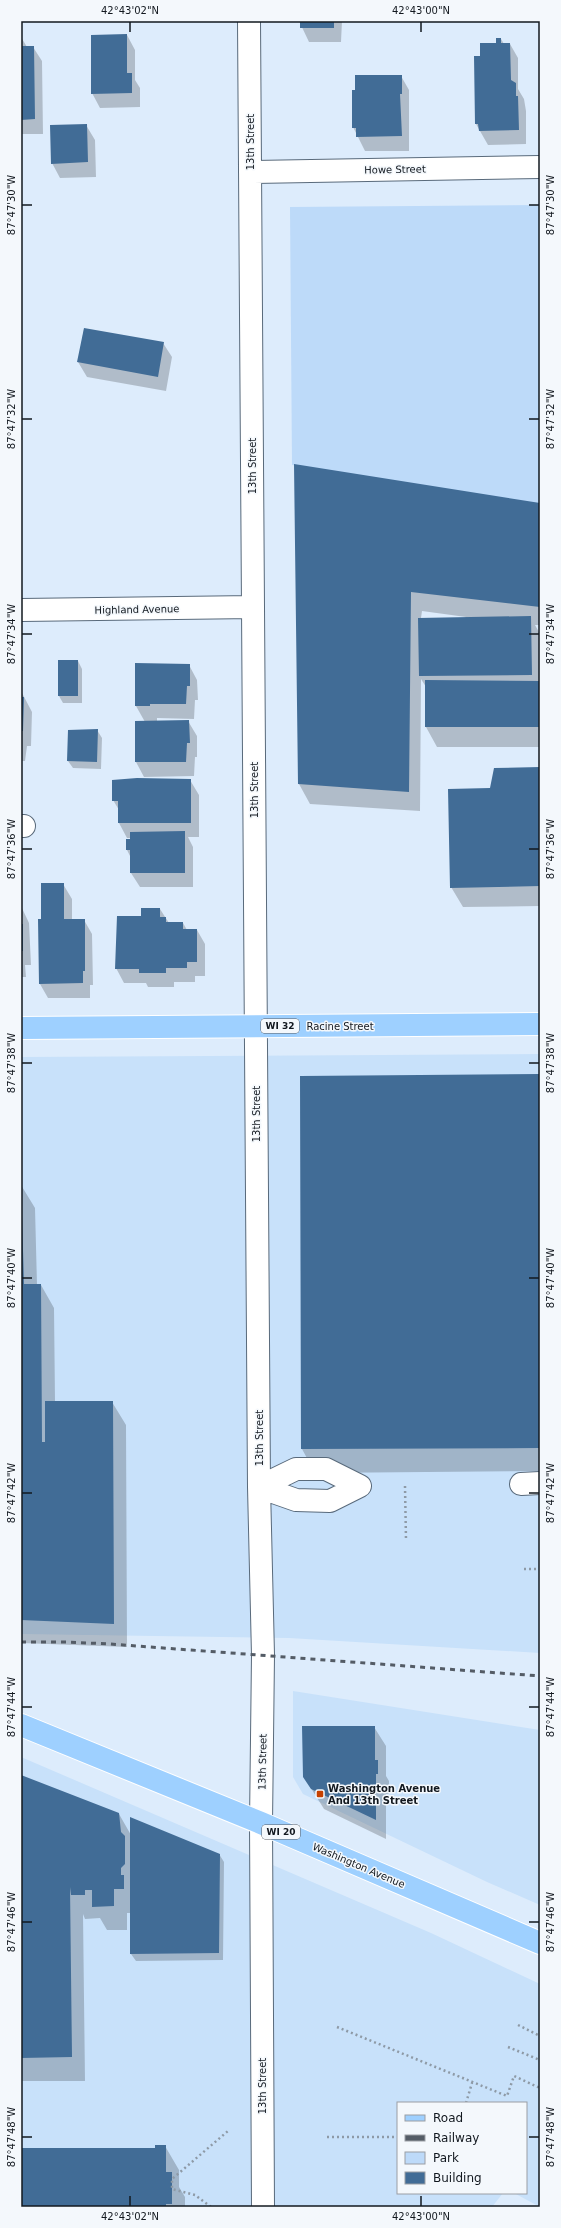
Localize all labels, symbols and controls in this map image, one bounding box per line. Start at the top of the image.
text: 42°43'02"N [101,5,159,16]
text: 42°43'00"N [392,5,450,16]
street label: 13th Street [245,114,256,170]
street label: Howe Street [364,163,426,176]
text: 87°47'30"W [6,175,17,235]
text: 87°47'30"W [545,175,556,235]
text: 87°47'32"W [6,389,17,449]
text: 87°47'32"W [545,389,556,449]
street label: 13th Street [247,438,258,494]
street label: Highland Avenue [94,603,180,616]
text: 87°47'34"W [6,604,17,664]
text: 87°47'34"W [545,604,556,664]
street label: 13th Street [249,762,260,818]
text: 87°47'36"W [6,819,17,879]
text: 87°47'36"W [545,819,556,879]
road number: WI 32 [261,1019,299,1033]
street label: Racine Street [306,1021,374,1032]
text: 87°47'38"W [6,1033,17,1093]
text: 87°47'38"W [545,1033,556,1093]
street label: 13th Street [251,1086,262,1142]
text: 87°47'40"W [6,1248,17,1308]
text: 87°47'40"W [545,1248,556,1308]
street label: 13th Street [254,1410,265,1466]
text: 87°47'42"W [6,1463,17,1523]
text: 87°47'42"W [545,1463,556,1523]
text: 87°47'44"W [6,1677,17,1737]
text: 87°47'44"W [545,1677,556,1737]
street label: 13th Street [257,1734,268,1790]
place label: Washington Avenue And 13th Street [328,1783,440,1806]
marker: Washington Avenue And 13th Street [315,1789,325,1799]
road number: WI 20 [262,1825,300,1839]
street label: Washington Avenue [311,1841,407,1890]
text: 87°47'46"W [6,1892,17,1952]
text: 87°47'46"W [545,1892,556,1952]
street label: 13th Street [257,2058,268,2114]
legend [397,2102,527,2194]
text: 87°47'48"W [6,2107,17,2167]
text: 87°47'48"W [545,2107,556,2167]
text: Road [433,2111,463,2125]
text: Railway [433,2131,479,2145]
text: Park [433,2151,459,2165]
text: Building [433,2171,482,2185]
text: 42°43'02"N [101,2211,159,2222]
text: 42°43'00"N [392,2211,450,2222]

